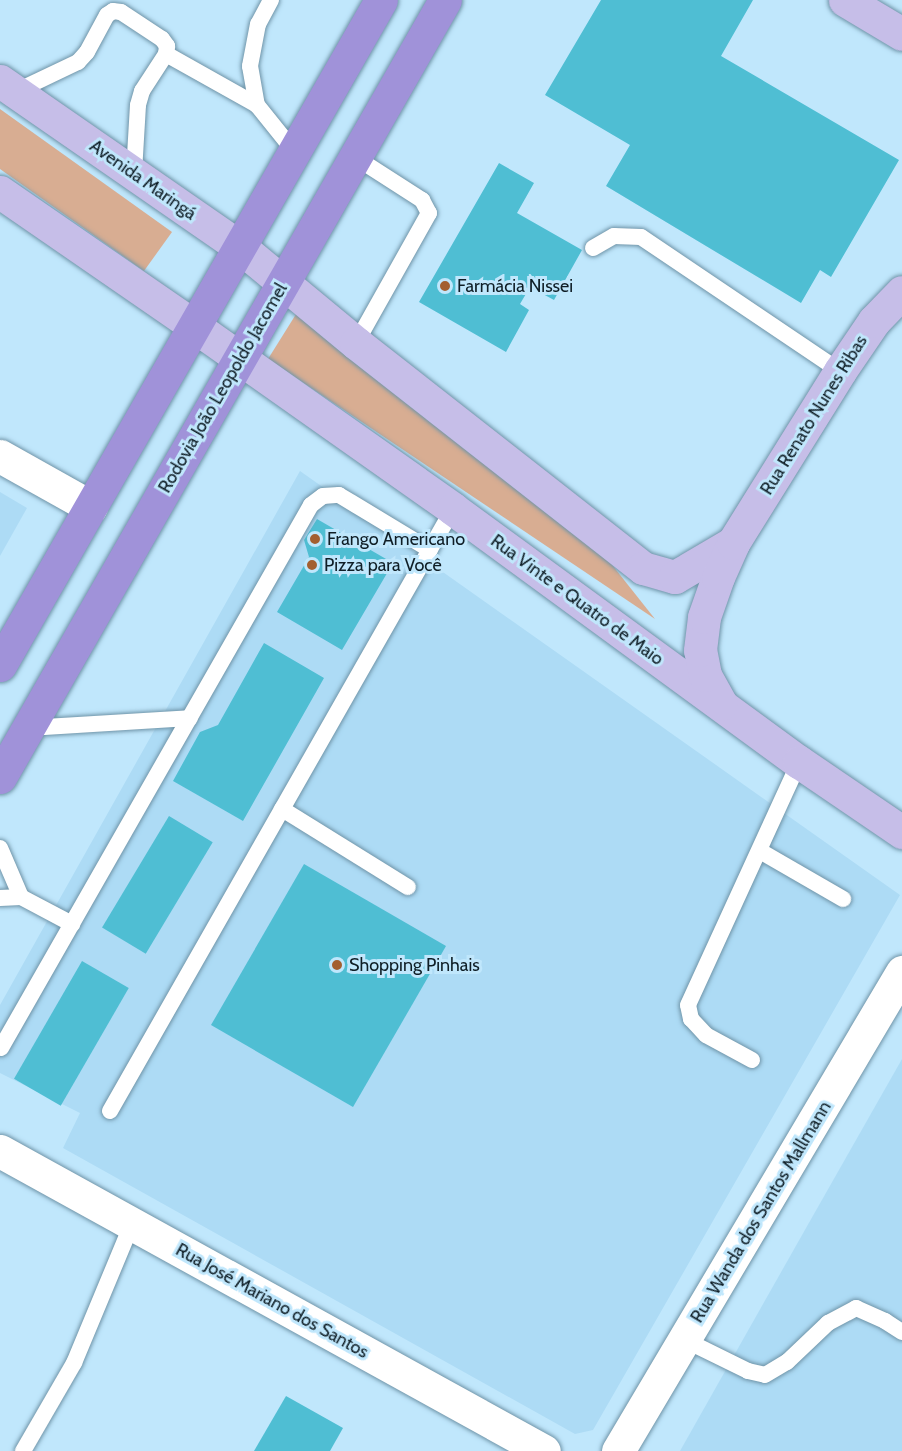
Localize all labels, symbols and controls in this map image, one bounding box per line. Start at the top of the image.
street label: Avenida Maringá [86,135,200,225]
place label: Farmácia Nissei [457,275,573,297]
street label: Rodovia João Leopoldo Jacomel [154,279,292,497]
marker: Farmácia Nissei [438,279,452,293]
street label: Rua Renato Nunes Ribas [756,331,872,499]
place label: Frango Americano [327,528,465,550]
street label: Rua Vinte e Quatro de Maio [486,530,668,670]
marker: Frango Americano [308,532,322,546]
place label: Pizza para Você [324,554,442,576]
marker: Pizza para Você [305,558,319,572]
place label: Shopping Pinhais [349,954,480,976]
marker: Shopping Pinhais [330,958,344,972]
street label: Rua Wanda dos Santos Mallmann [686,1097,836,1327]
street label: Rua José Mariano dos Santos [172,1239,372,1363]

